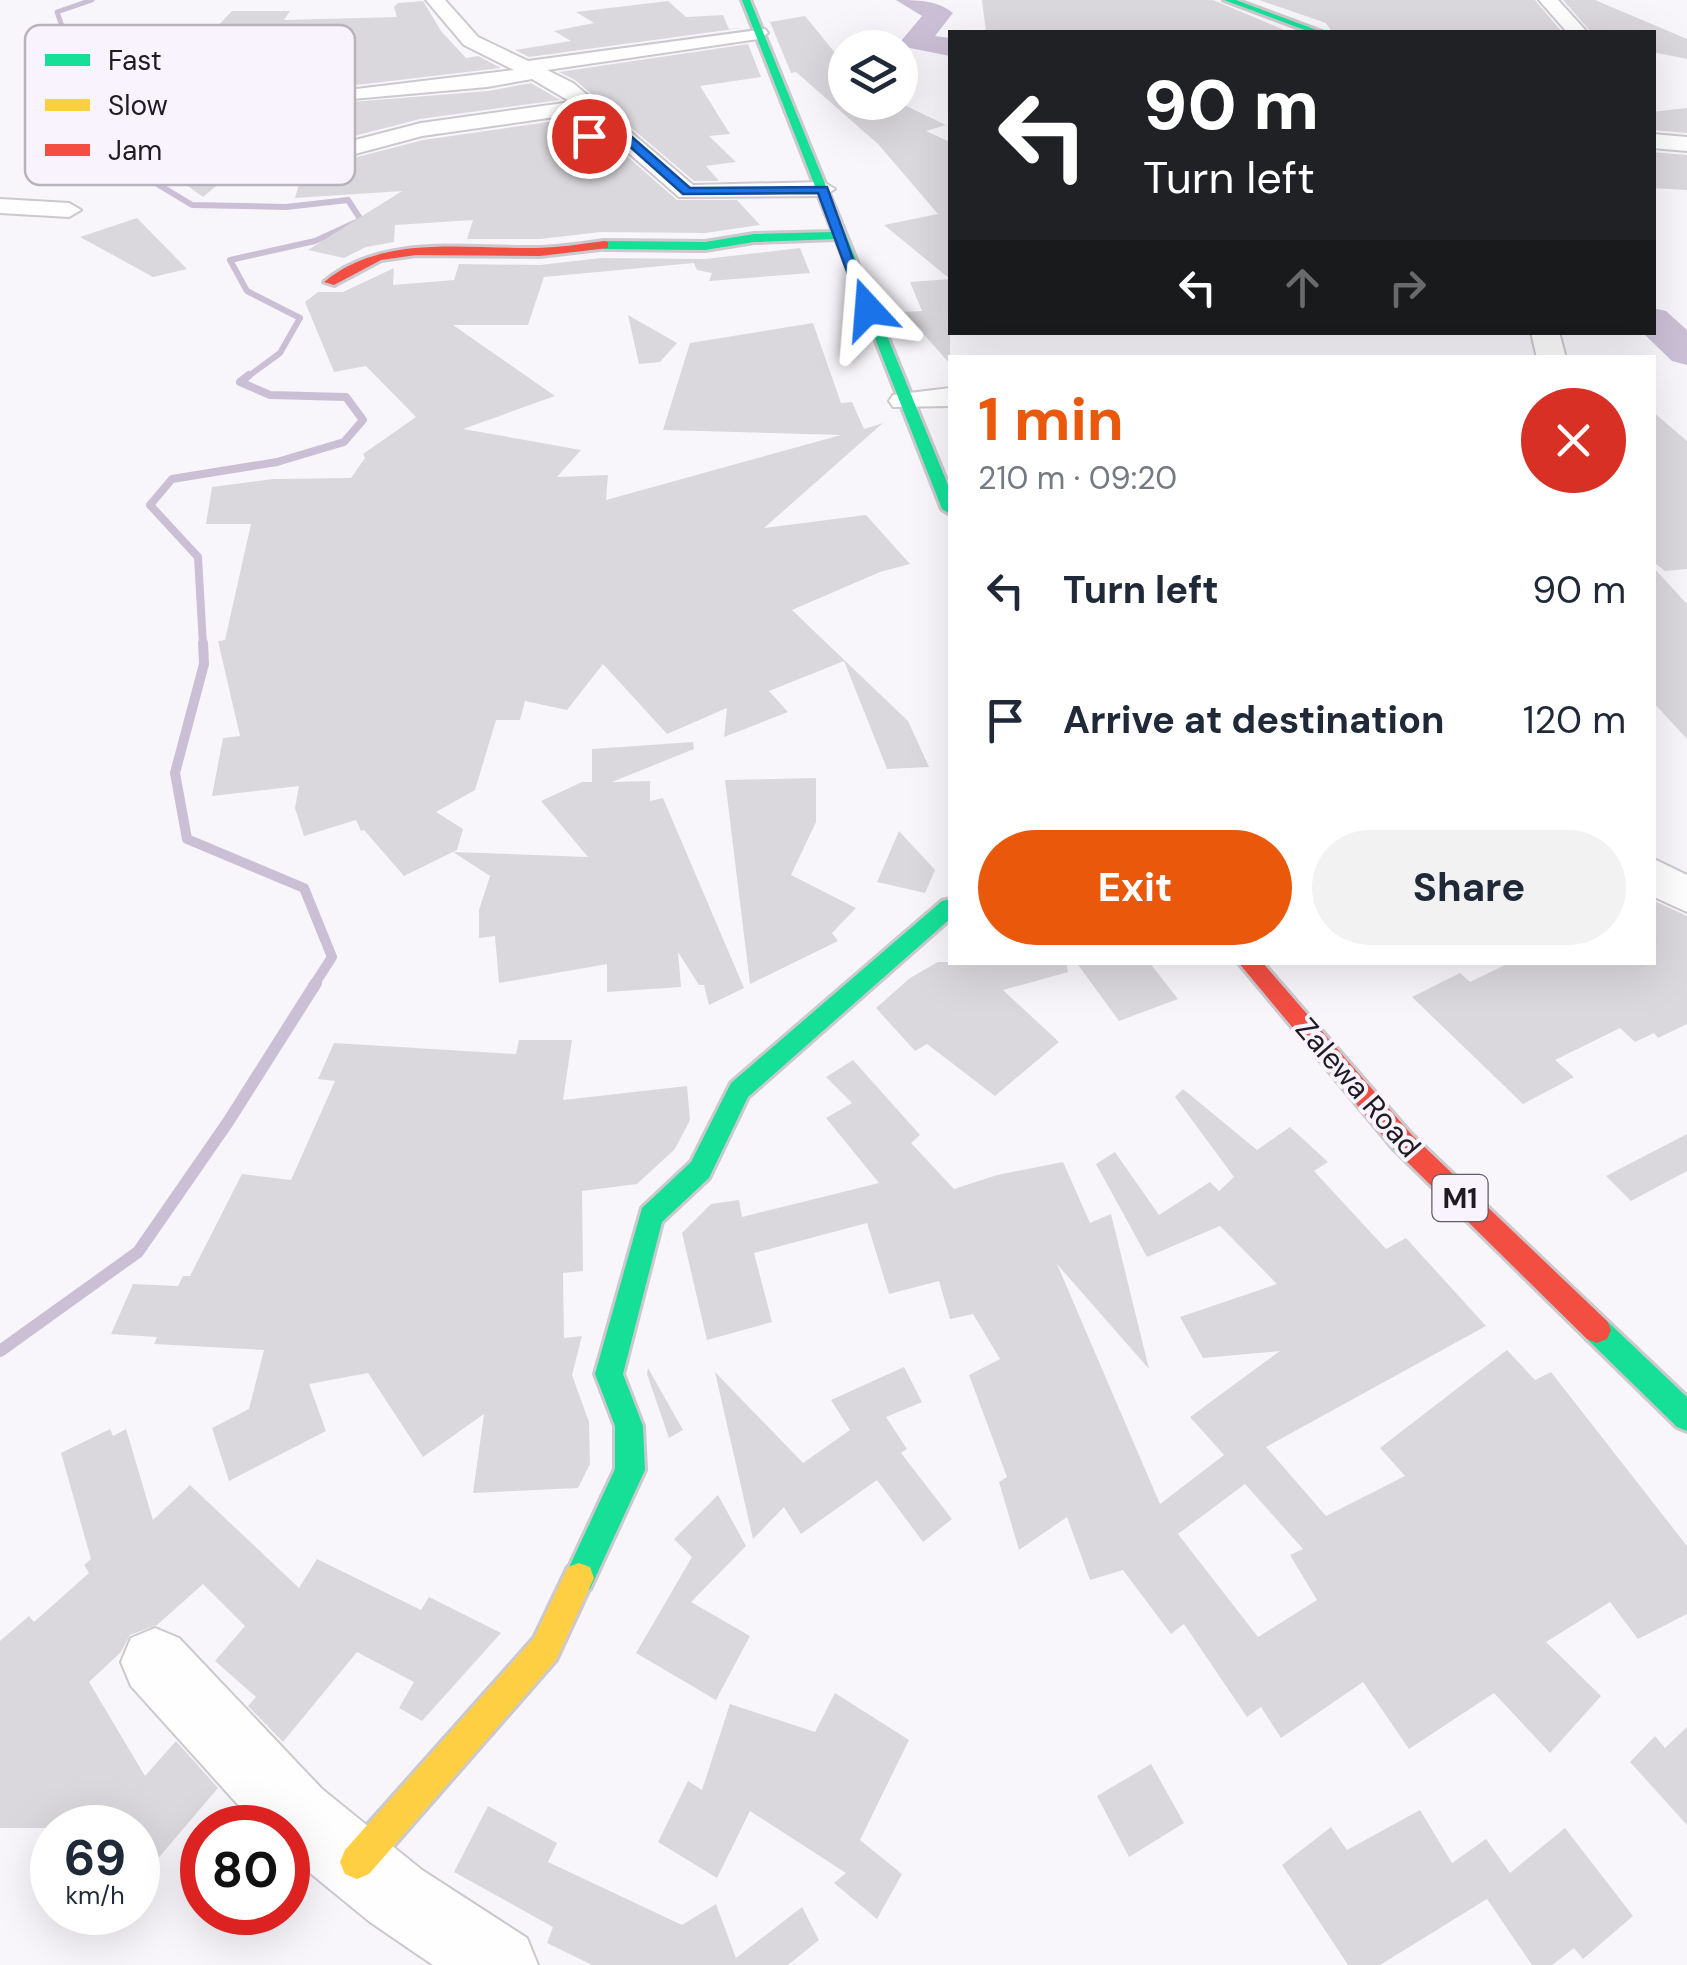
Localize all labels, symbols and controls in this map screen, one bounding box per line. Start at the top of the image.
legend [25,25,355,185]
map controls [828,30,918,120]
button: layers [828,30,918,120]
text: Fast [108,42,162,79]
text: 90 m [1143,60,1319,151]
icon: left [978,70,1108,200]
text: Slow [108,87,168,124]
pin [547,94,632,179]
icon: arrive [562,109,617,164]
text: Jam [108,132,162,169]
text: Turn left [1143,148,1315,207]
position arrow [816,257,920,361]
icon: left [1170,260,1225,315]
icon: ahead [1275,260,1330,315]
icon: right [1380,260,1435,315]
text: 1 min [978,380,1124,459]
button: close [1521,388,1626,493]
text: 210 m · 09:20 [978,457,1177,499]
icon: left [978,563,1033,618]
text: Turn left [1063,565,1219,615]
text: 90 m [1532,565,1626,615]
icon: arrive [978,693,1033,748]
text: Arrive at destination [1063,695,1445,745]
text: 120 m [1523,695,1626,745]
button: Exit [978,830,1292,945]
button: Share [1312,830,1626,945]
street label: Zalewa Road [1287,1010,1430,1165]
road number: M1 [1432,1175,1488,1221]
speed limit sign: 80 [180,1805,310,1935]
text: 69 [64,1825,126,1891]
text: km/h [65,1879,125,1912]

